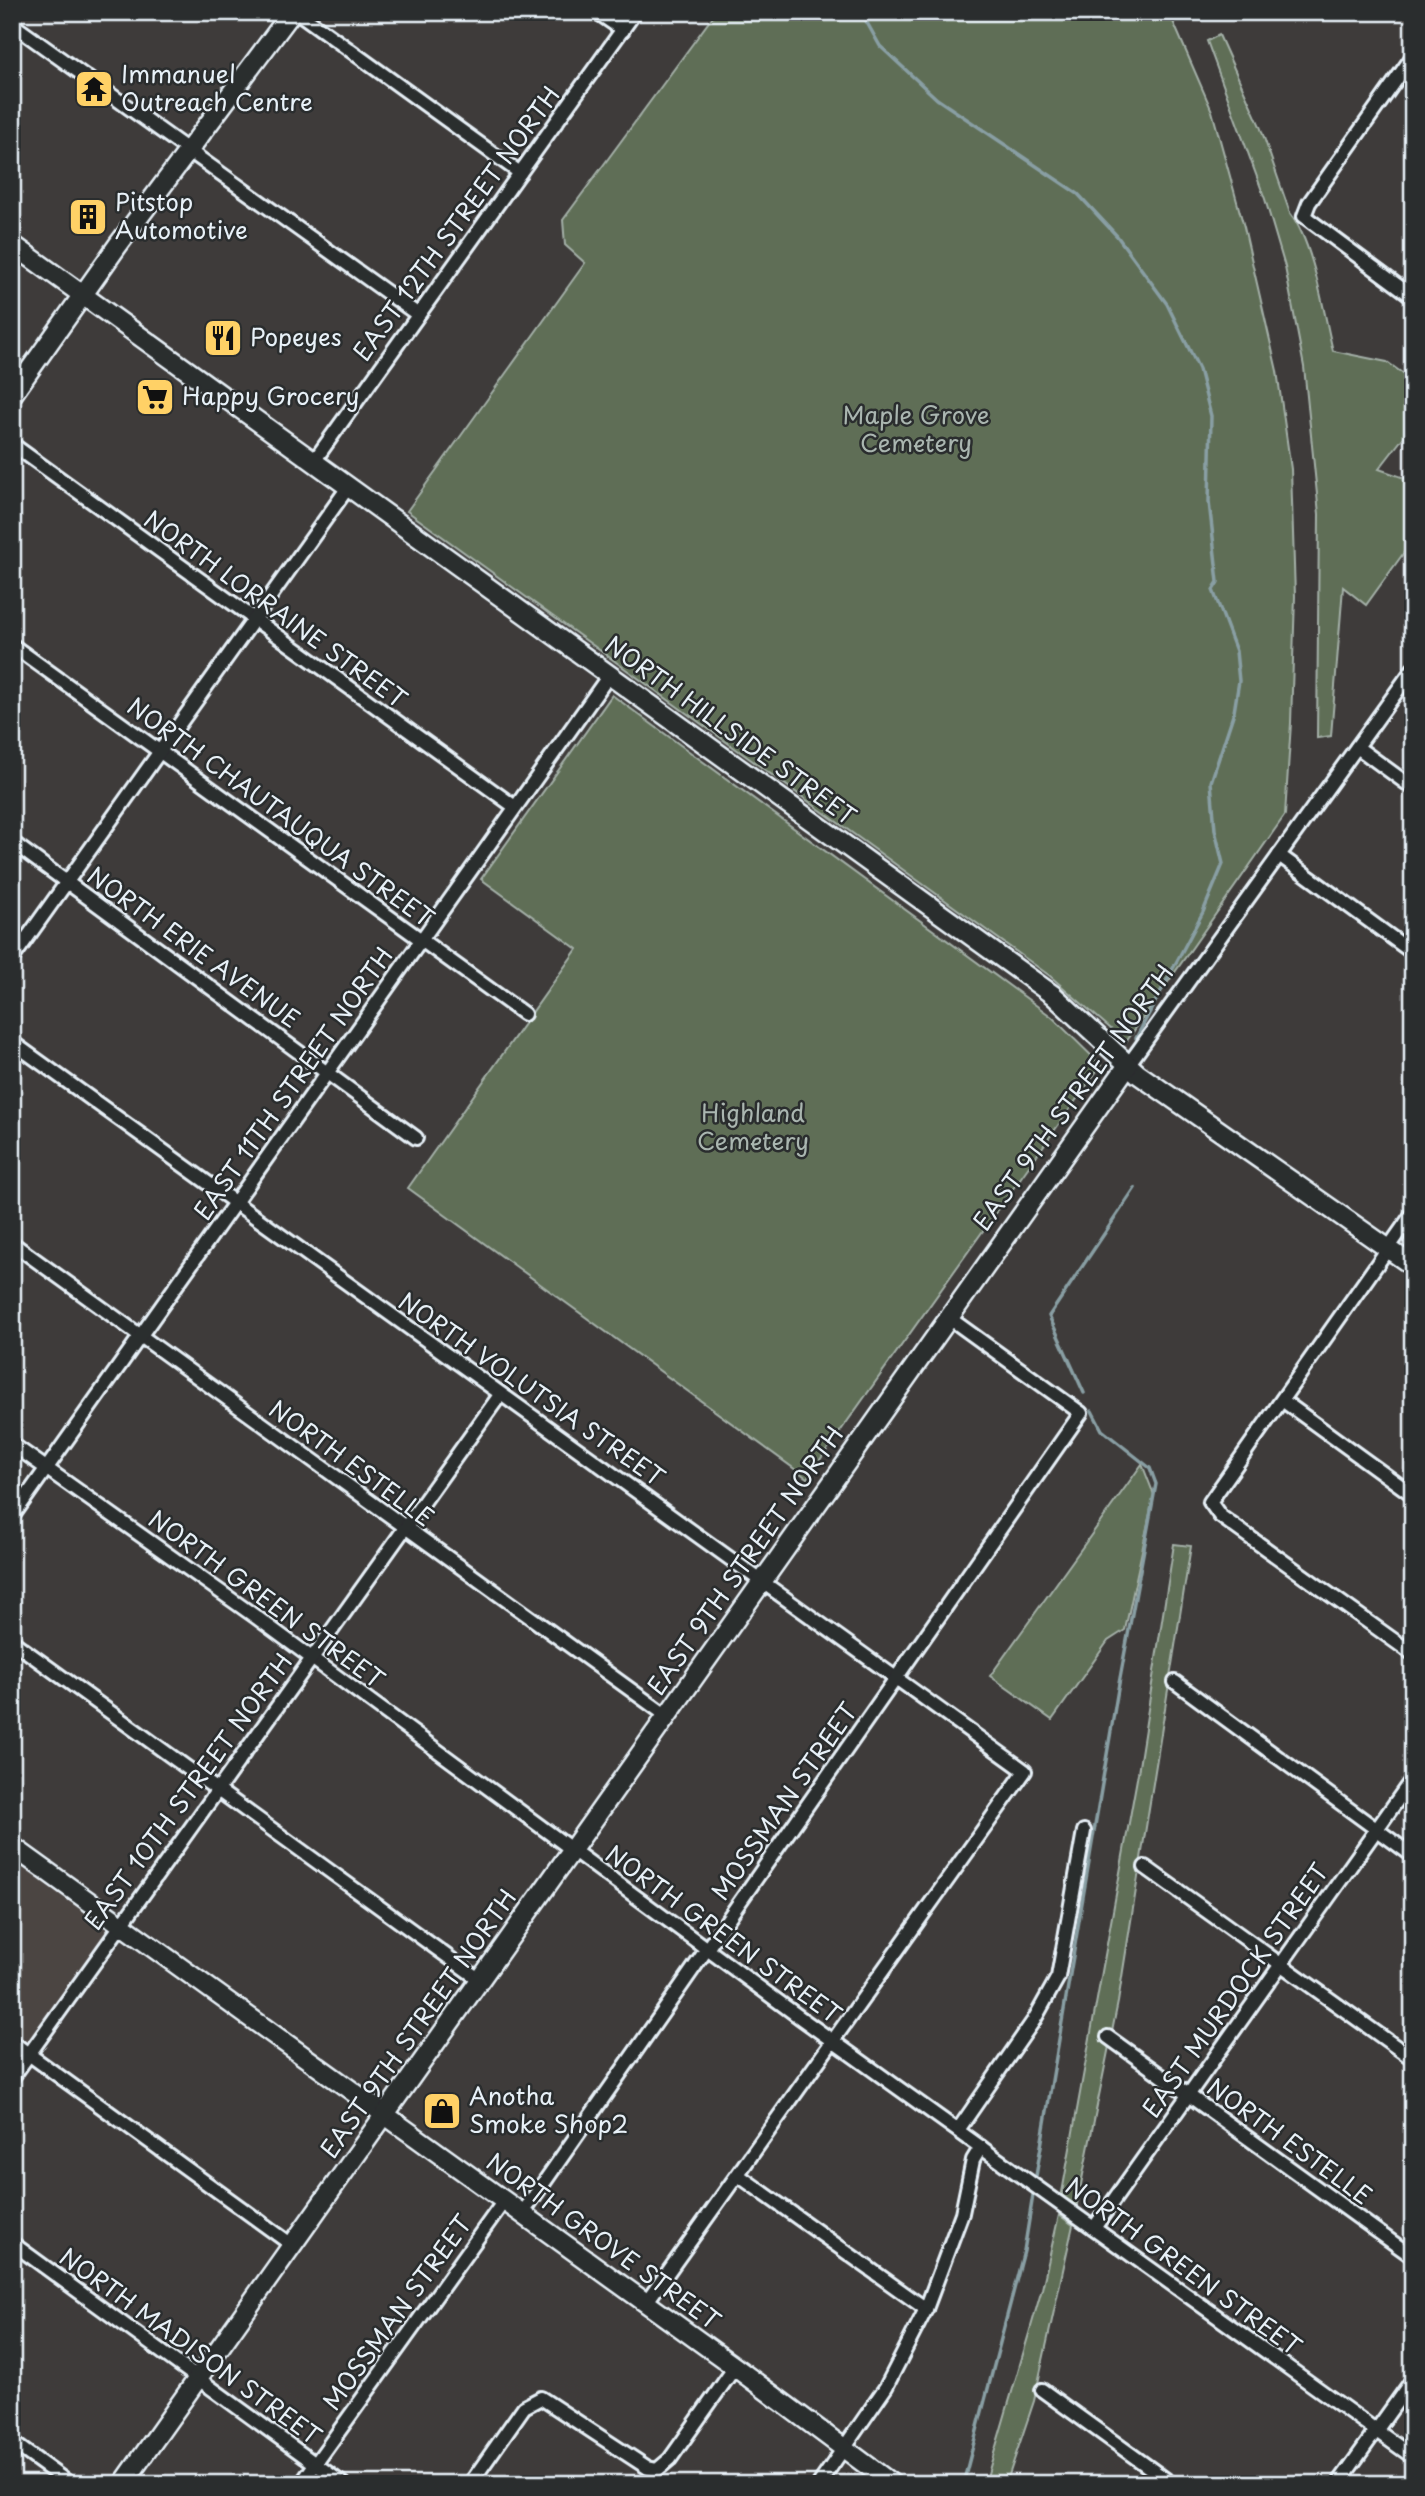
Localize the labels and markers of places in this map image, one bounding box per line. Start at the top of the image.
place label: Immanuel Outreach Centre [121,55,313,119]
temple icon: Immanuel Outreach Centre [73,68,115,110]
place label: Pitstop Automotive [115,183,248,247]
building icon: Pitstop Automotive [67,196,109,238]
restaurant icon: Popeyes [202,317,244,359]
place label: Popeyes [250,318,342,354]
supermarket icon: Happy Grocery [134,376,176,418]
place label: Happy Grocery [182,377,360,413]
place label: Anotha Smoke Shop2 [469,2077,628,2141]
shop icon: Anotha Smoke Shop2 [421,2090,463,2132]

